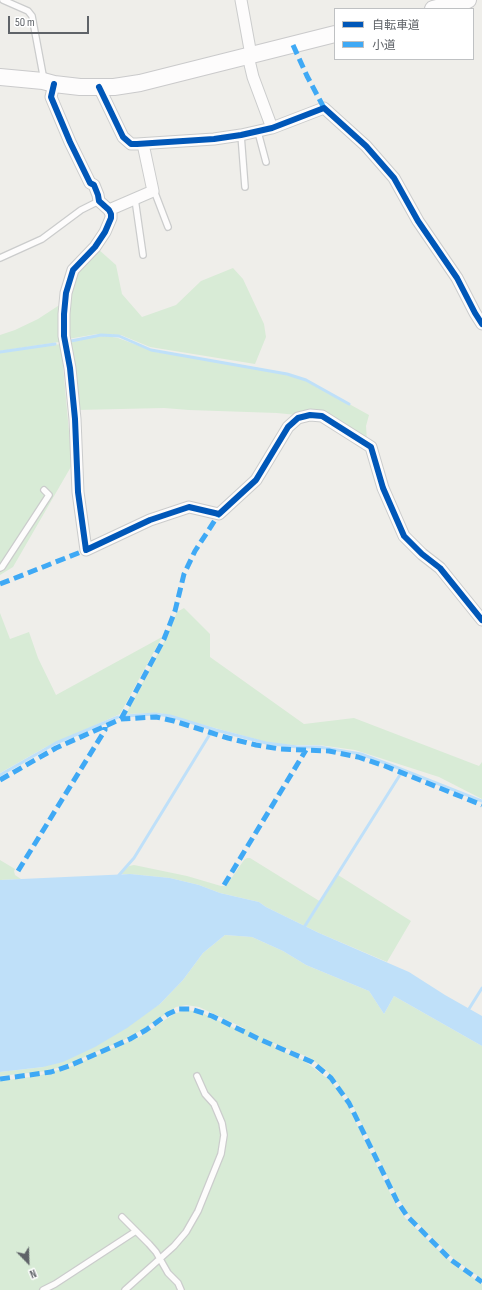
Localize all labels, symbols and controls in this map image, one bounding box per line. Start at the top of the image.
scale bar [10,8,91,34]
legend [334,8,474,60]
text: 50 m [15,15,35,30]
text: 自転車道 [372,18,420,33]
text: 小道 [372,38,396,53]
north arrow [8,1242,48,1282]
text: N [28,1266,38,1281]

